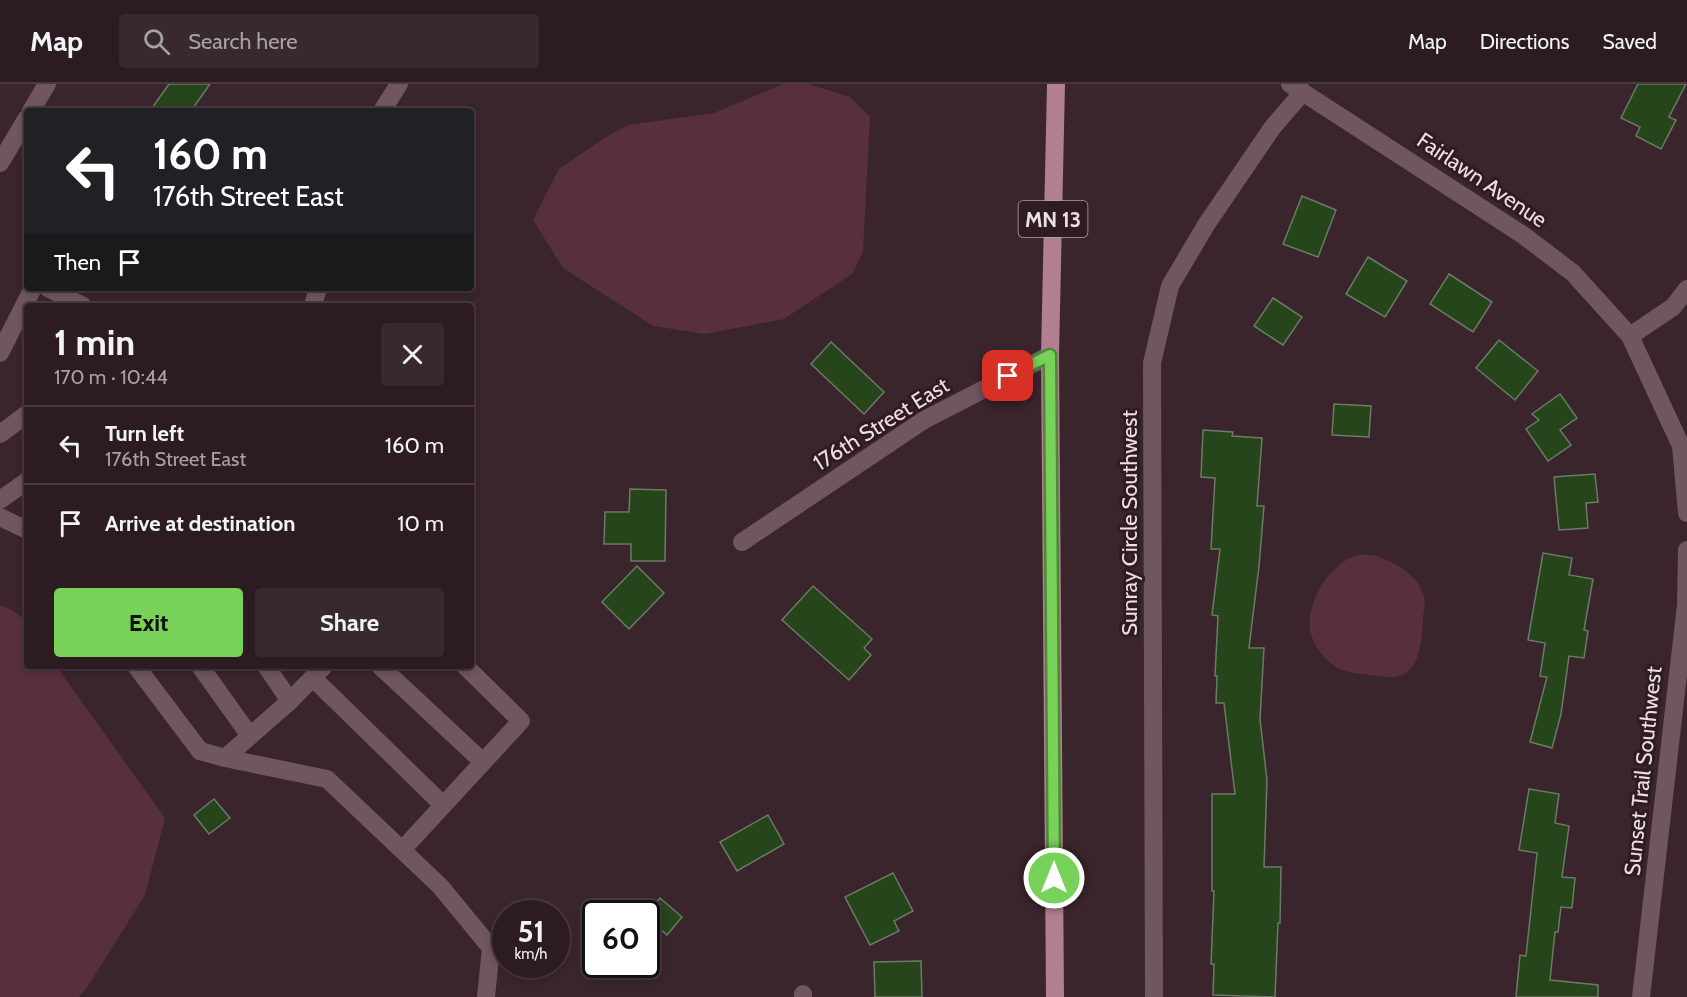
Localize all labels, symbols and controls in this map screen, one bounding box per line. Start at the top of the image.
search box [119,14,539,68]
text: Map [30,24,83,58]
icon: search [140,25,173,58]
text: Search here [188,28,297,55]
text: Map [1408,29,1447,54]
text: Directions [1480,29,1569,54]
text: Saved [1602,29,1657,54]
street label: Fairlawn Avenue [1412,127,1552,233]
text: 160 m [153,128,268,180]
icon: left [54,132,132,210]
text: 176th Street East [153,180,344,213]
road number: MN 13 [1018,201,1088,237]
icon: arrive [113,246,146,279]
text: Then [54,249,101,276]
text: 1 min [54,320,135,364]
button: close [381,323,444,386]
pin [982,350,1033,401]
icon: arrive [991,359,1024,392]
text: 170 m · 10:44 [54,365,168,389]
street label: 176th Street East [808,371,954,477]
street label: Sunray Circle Southwest [1116,410,1143,636]
text: Turn left [105,420,184,447]
icon: left [54,429,87,462]
text: 160 m [385,432,444,459]
text: 176th Street East [105,447,246,471]
icon: arrive [54,507,87,540]
text: Arrive at destination [105,510,295,537]
text: 10 m [397,510,444,537]
button: Exit [54,588,243,657]
button: Share [255,588,444,657]
street label: Sunset Trail Southwest [1619,664,1667,877]
position arrow [1022,846,1086,910]
speed limit sign: 60 [582,900,660,978]
text: 51 [517,913,545,950]
text: km/h [515,945,547,963]

